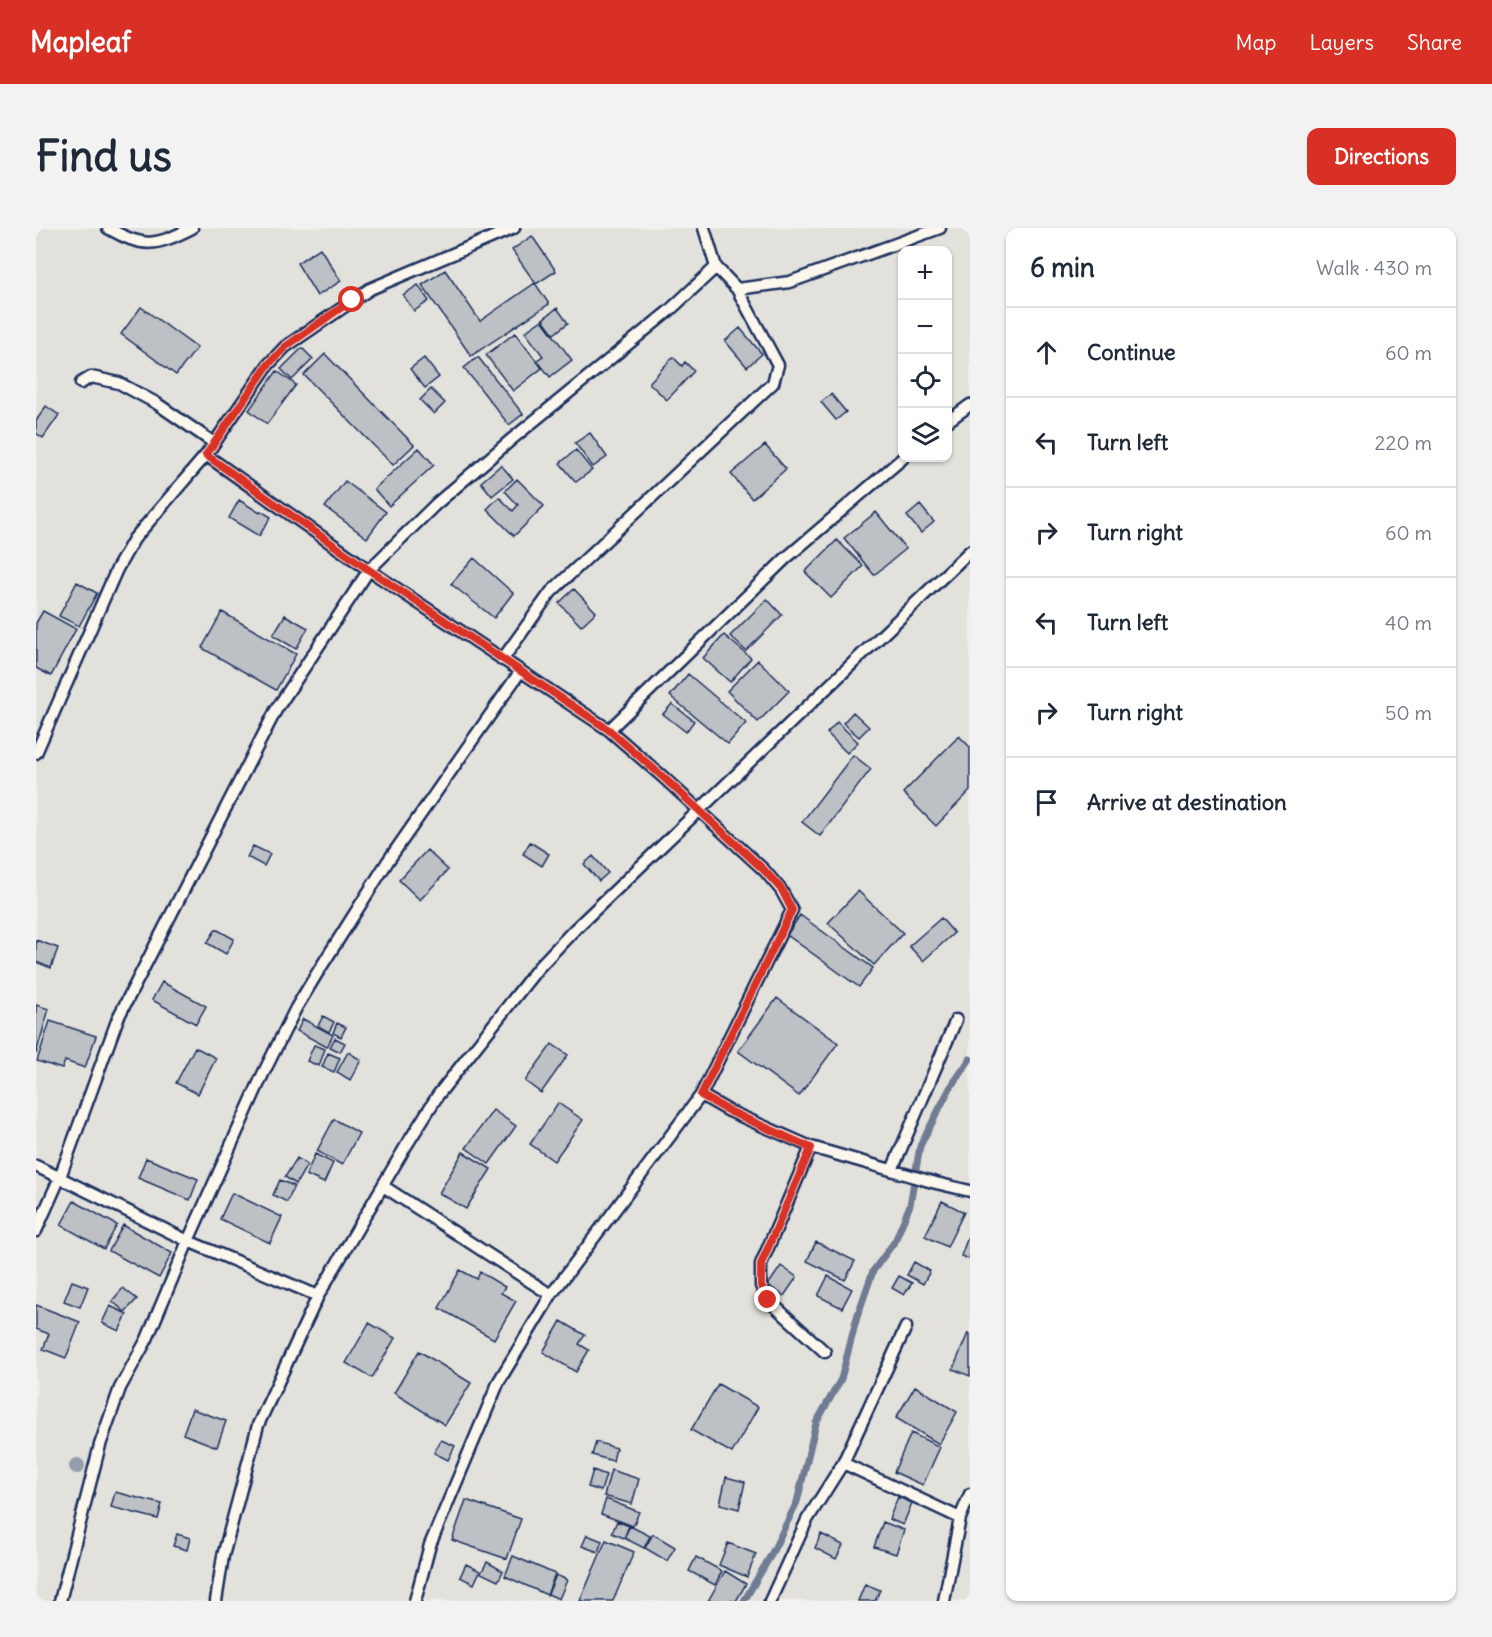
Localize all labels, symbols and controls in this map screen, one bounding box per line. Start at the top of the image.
text: Mapleaf [30,24,131,60]
text: Map [1236,29,1276,56]
text: Layers [1309,29,1374,56]
text: Share [1407,29,1462,56]
button: Directions [1307,128,1456,185]
text: Find us [36,130,172,182]
map controls [898,246,952,462]
button: + [898,246,952,300]
text: 6 min [1030,251,1095,284]
text: Walk · 430 m [1316,255,1432,280]
route start [338,286,364,312]
button: − [898,300,952,354]
icon: ahead [1030,336,1063,369]
text: Continue [1087,338,1176,366]
text: 60 m [1385,340,1432,365]
button: locate [898,354,952,408]
button: layers [898,408,952,462]
icon: left [1030,426,1063,459]
text: Turn left [1087,428,1168,456]
text: 220 m [1375,430,1432,455]
icon: right [1030,516,1063,549]
text: Turn right [1087,518,1183,546]
text: 60 m [1385,520,1432,545]
icon: left [1030,606,1063,639]
text: Turn left [1087,608,1168,636]
text: 40 m [1385,610,1432,635]
icon: right [1030,696,1063,729]
text: Turn right [1087,698,1183,726]
text: 50 m [1385,700,1432,725]
icon: arrive [1030,786,1063,819]
text: Arrive at destination [1087,788,1287,816]
route end [754,1286,780,1312]

